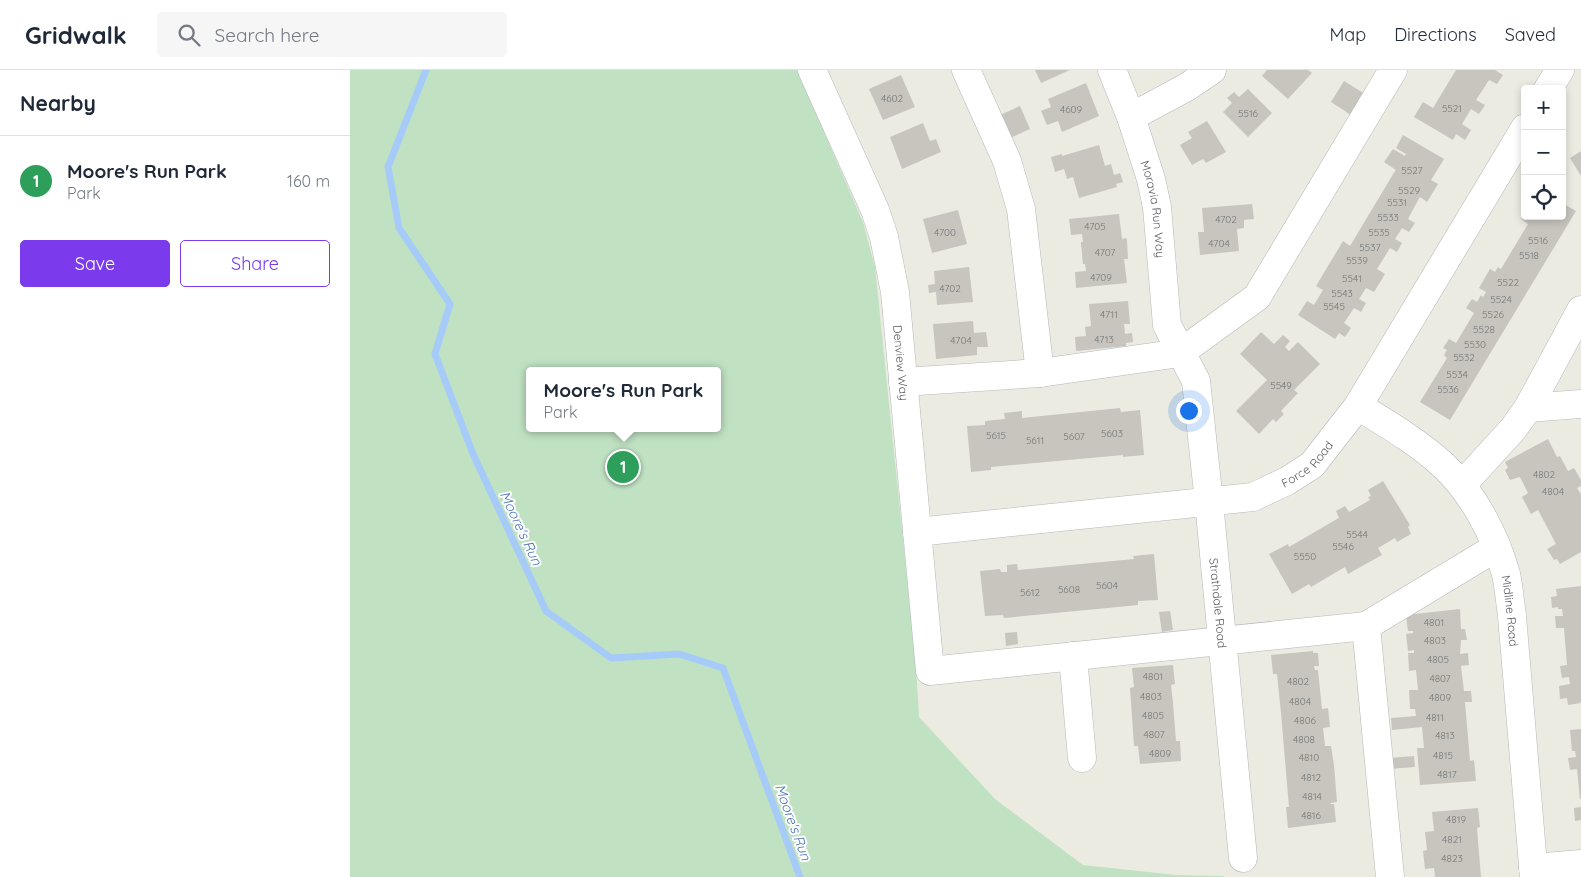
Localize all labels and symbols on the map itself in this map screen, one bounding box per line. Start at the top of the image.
house number: 4602 [881,92,904,105]
house number: 5521 [1442,102,1462,115]
house number: 4609 [1060,103,1083,116]
house number: 5516 [1238,107,1259,120]
street label: Moravia Run Way [1138,158,1169,258]
house number: 5527 [1401,164,1423,177]
house number: 5529 [1398,184,1420,197]
house number: 5531 [1387,196,1407,209]
house number: 5533 [1377,211,1399,224]
house number: 4702 [1215,213,1237,226]
house number: 4705 [1084,220,1106,233]
house number: 4700 [934,226,956,239]
house number: 5535 [1368,226,1390,239]
house number: 5516 [1528,234,1549,247]
house number: 4704 [1208,237,1230,250]
house number: 5537 [1359,241,1381,254]
house number: 4707 [1095,246,1115,259]
house number: 5518 [1519,249,1539,262]
house number: 5539 [1346,254,1368,267]
house number: 4709 [1090,271,1112,284]
house number: 5541 [1342,272,1362,285]
house number: 5522 [1497,276,1519,289]
house number: 4702 [939,282,961,295]
house number: 5543 [1331,287,1353,300]
house number: 5524 [1490,293,1512,306]
house number: 5545 [1323,300,1345,313]
house number: 4711 [1100,308,1118,321]
house number: 5526 [1482,308,1505,321]
house number: 5528 [1473,323,1495,336]
street label: Denview Way [891,324,912,401]
house number: 4713 [1094,333,1114,346]
house number: 4704 [950,334,972,347]
house number: 5530 [1464,338,1486,351]
house number: 5532 [1453,351,1475,364]
house number: 5534 [1446,368,1468,381]
house number: 5549 [1270,379,1292,392]
house number: 5536 [1437,383,1459,396]
your location [1176,398,1202,424]
house number: 5603 [1101,427,1123,440]
house number: 5615 [986,429,1006,442]
house number: 5607 [1063,430,1085,443]
house number: 5611 [1026,434,1044,447]
street label: Force Road [1279,437,1336,490]
pin: 1 [607,448,639,486]
house number: 4802 [1533,468,1556,481]
house number: 4804 [1542,485,1564,498]
water label: Moore's Run [496,488,546,569]
house number: 5544 [1346,528,1368,541]
house number: 5546 [1332,540,1354,553]
house number: 5550 [1294,550,1316,563]
street label: Strathdale Road [1207,557,1230,649]
street label: Midline Road [1499,574,1522,647]
house number: 5604 [1096,579,1118,592]
house number: 5608 [1058,583,1080,596]
house number: 5612 [1020,586,1040,599]
house number: 4801 [1424,616,1444,629]
house number: 4803 [1424,634,1446,647]
house number: 4805 [1427,653,1449,666]
house number: 4801 [1143,670,1163,683]
house number: 4807 [1429,672,1451,685]
house number: 4802 [1287,675,1310,688]
house number: 4803 [1140,690,1162,703]
house number: 4809 [1429,691,1452,704]
house number: 4804 [1289,695,1311,708]
house number: 4805 [1142,709,1164,722]
house number: 4811 [1426,711,1444,724]
house number: 4806 [1294,714,1317,727]
house number: 4807 [1143,728,1165,741]
house number: 4813 [1435,729,1455,742]
house number: 4808 [1293,733,1315,746]
house number: 4809 [1149,747,1172,760]
house number: 4815 [1433,749,1453,762]
house number: 4810 [1299,751,1319,764]
house number: 4817 [1437,768,1457,781]
house number: 4812 [1301,771,1321,784]
water label: Moore's Run [771,781,815,863]
house number: 4814 [1302,790,1322,803]
house number: 4816 [1301,809,1321,822]
house number: 4819 [1446,813,1466,826]
house number: 4821 [1442,833,1462,846]
house number: 4823 [1441,852,1463,865]

